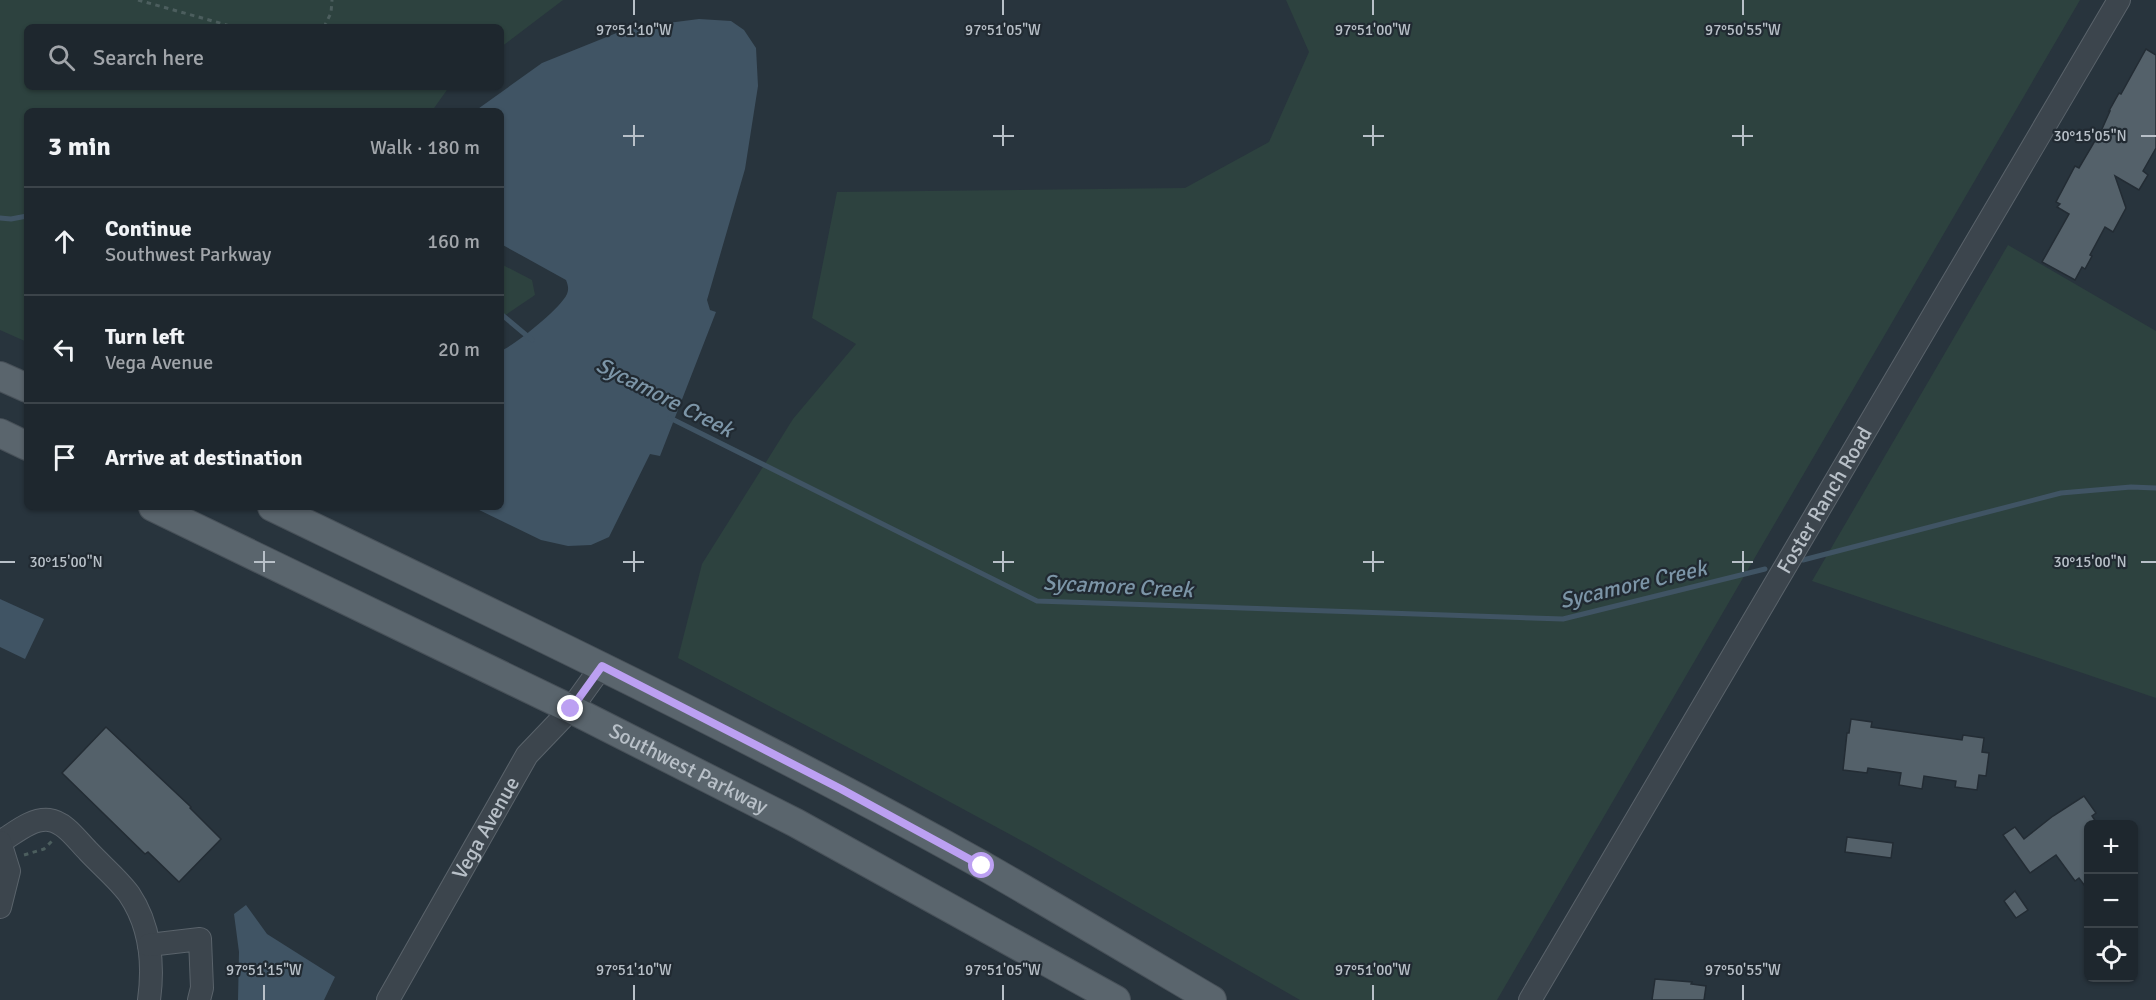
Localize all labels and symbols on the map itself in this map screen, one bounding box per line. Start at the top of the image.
text: 97°51'10"W [596,21,672,39]
text: 97°51'05"W [965,21,1041,39]
text: 97°51'00"W [1335,21,1411,39]
text: 97°50'55"W [1705,21,1781,39]
text: 30°15'05"N [2053,127,2127,145]
water label: Sycamore Creek [592,351,740,444]
street label: Foster Ranch Road [1771,422,1878,578]
text: 30°15'00"N [29,553,103,571]
text: 30°15'00"N [2053,553,2127,571]
water label: Sycamore Creek [1557,554,1711,614]
water label: Sycamore Creek [1042,569,1195,604]
route end [557,695,583,721]
street label: Southwest Parkway [605,717,772,820]
street label: Vega Avenue [446,772,525,884]
route start [968,852,994,878]
text: 97°51'15"W [226,961,302,979]
text: 97°51'10"W [596,961,672,979]
text: 97°51'05"W [965,961,1041,979]
text: 97°51'00"W [1335,961,1411,979]
text: 97°50'55"W [1705,961,1781,979]

